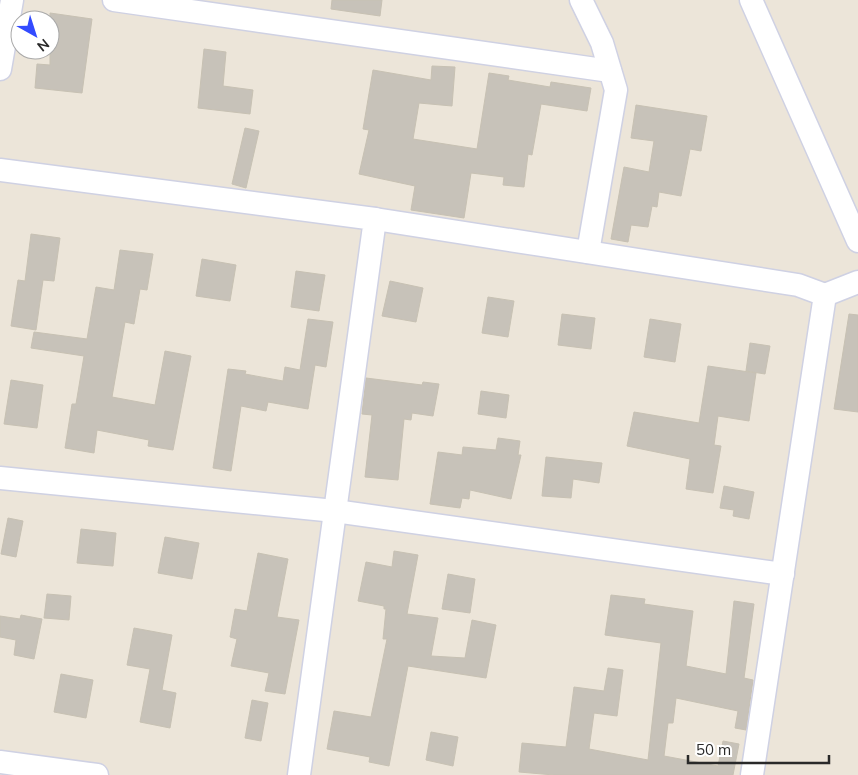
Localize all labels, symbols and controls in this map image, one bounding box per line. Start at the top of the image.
north arrow [10,10,60,60]
text: N [33,35,53,55]
scale bar [688,732,829,764]
text: 50 m [696,740,731,759]

